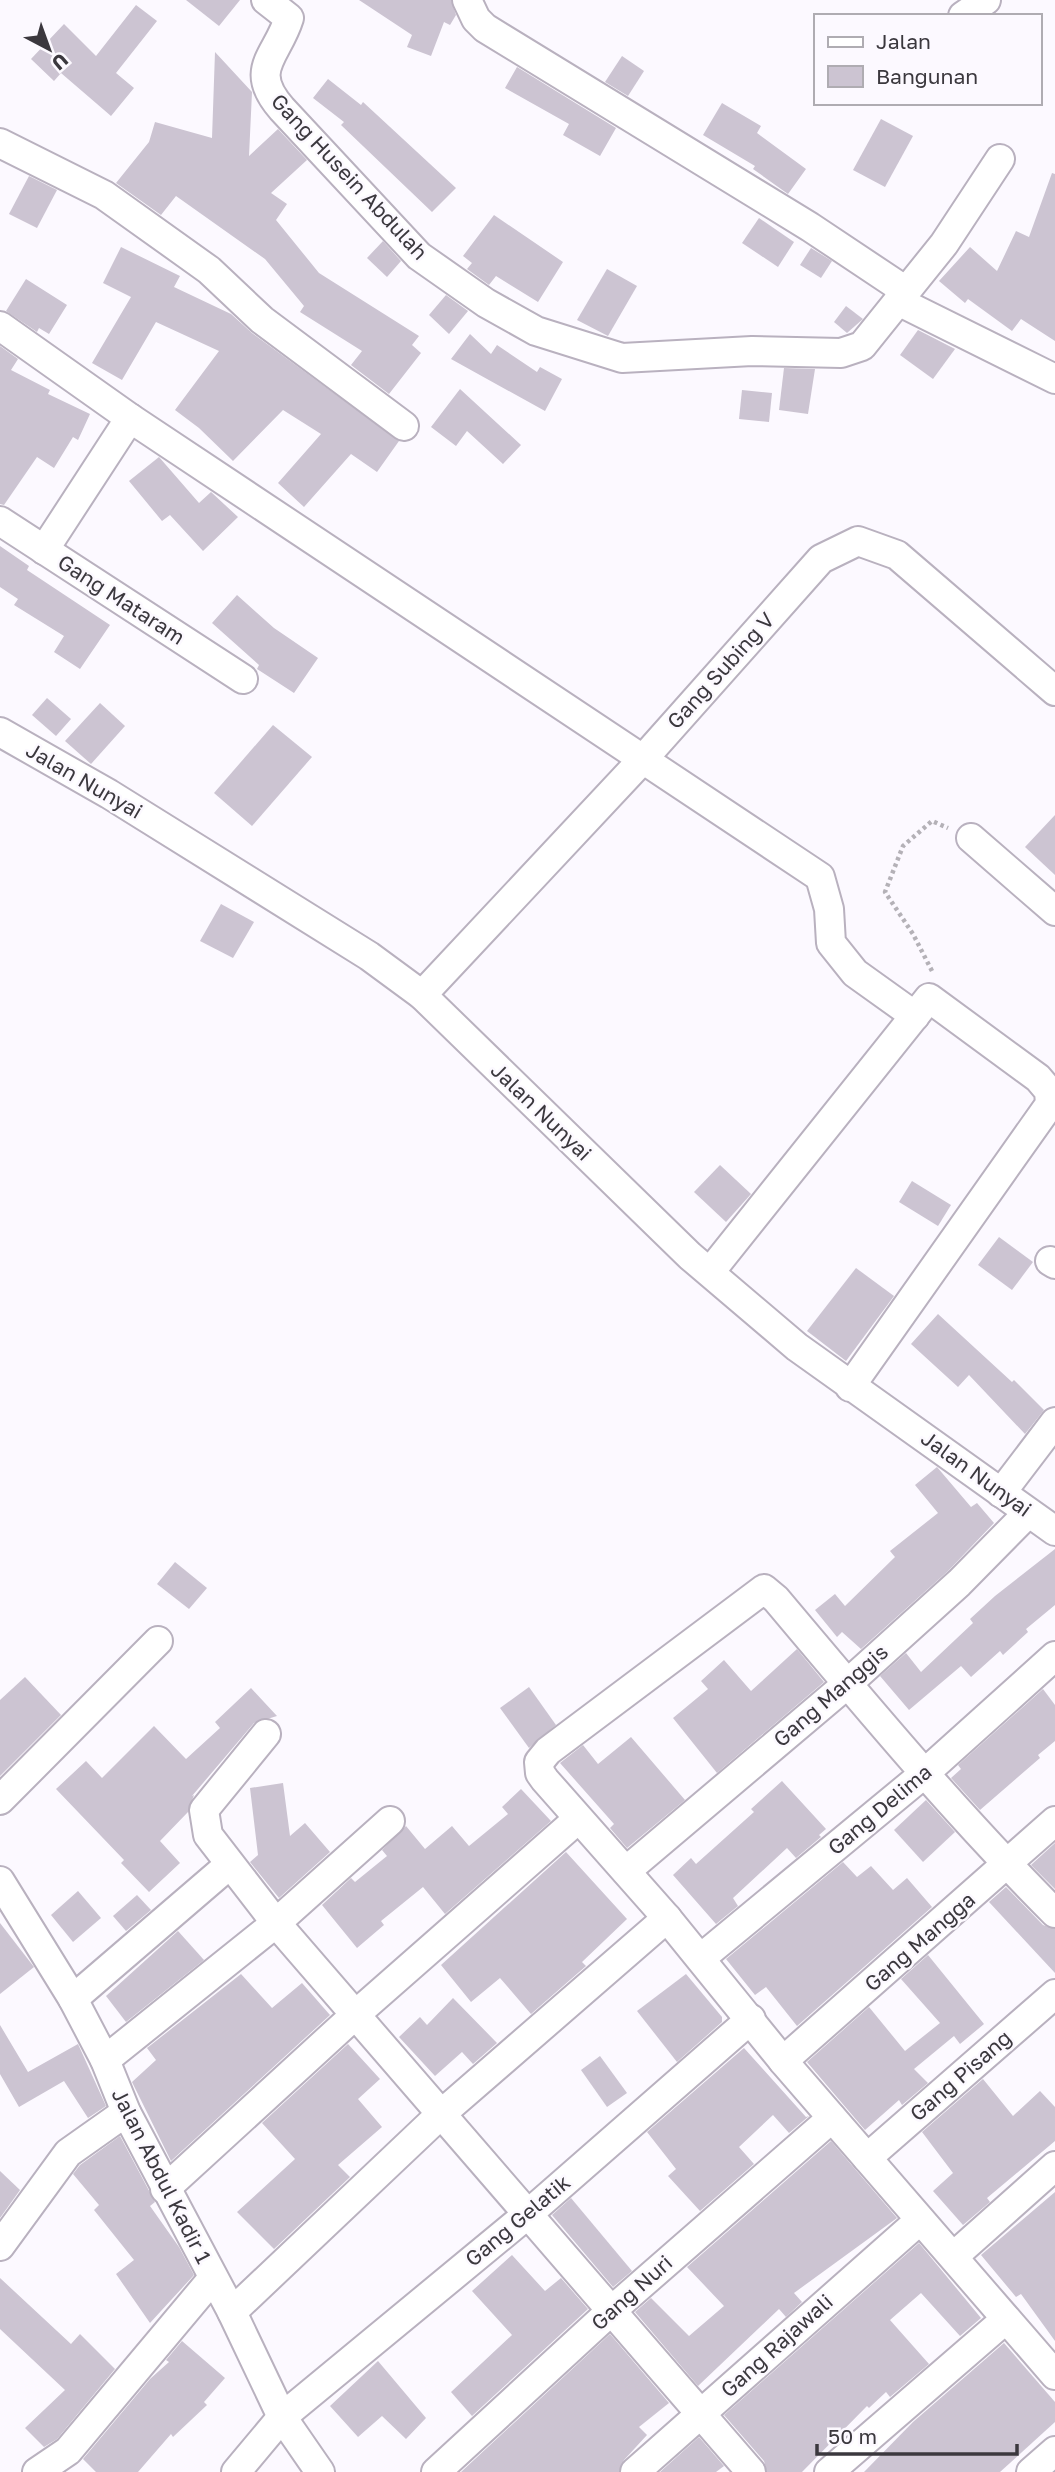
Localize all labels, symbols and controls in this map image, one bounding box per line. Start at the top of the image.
north arrow [14,14,84,84]
legend [814,14,1041,105]
text: Jalan [876,28,931,54]
text: U [48,49,73,75]
text: Bangunan [876,63,978,89]
street label: Gang Husein Abdulah [266,88,433,265]
street label: Gang Mataram [53,548,190,650]
street label: Gang Subing V [661,607,779,734]
street label: Jalan Nunyai [22,736,147,824]
street label: Jalan Nunyai [486,1057,598,1166]
street label: Jalan Nunyai [916,1424,1037,1522]
street label: Gang Manggis [768,1638,893,1752]
street label: Gang Delima [822,1758,937,1860]
street label: Gang Mangga [859,1886,980,1996]
street label: Gang Pisang [904,2024,1016,2126]
street label: Jalan Abdul Kadir 1 [106,2084,217,2268]
street label: Gang Gelatik [460,2169,575,2272]
street label: Gang Nuri [585,2249,677,2335]
street label: Gang Rajawali [715,2288,838,2402]
scale bar [817,2412,1016,2456]
text: 50 m [828,2423,877,2449]

